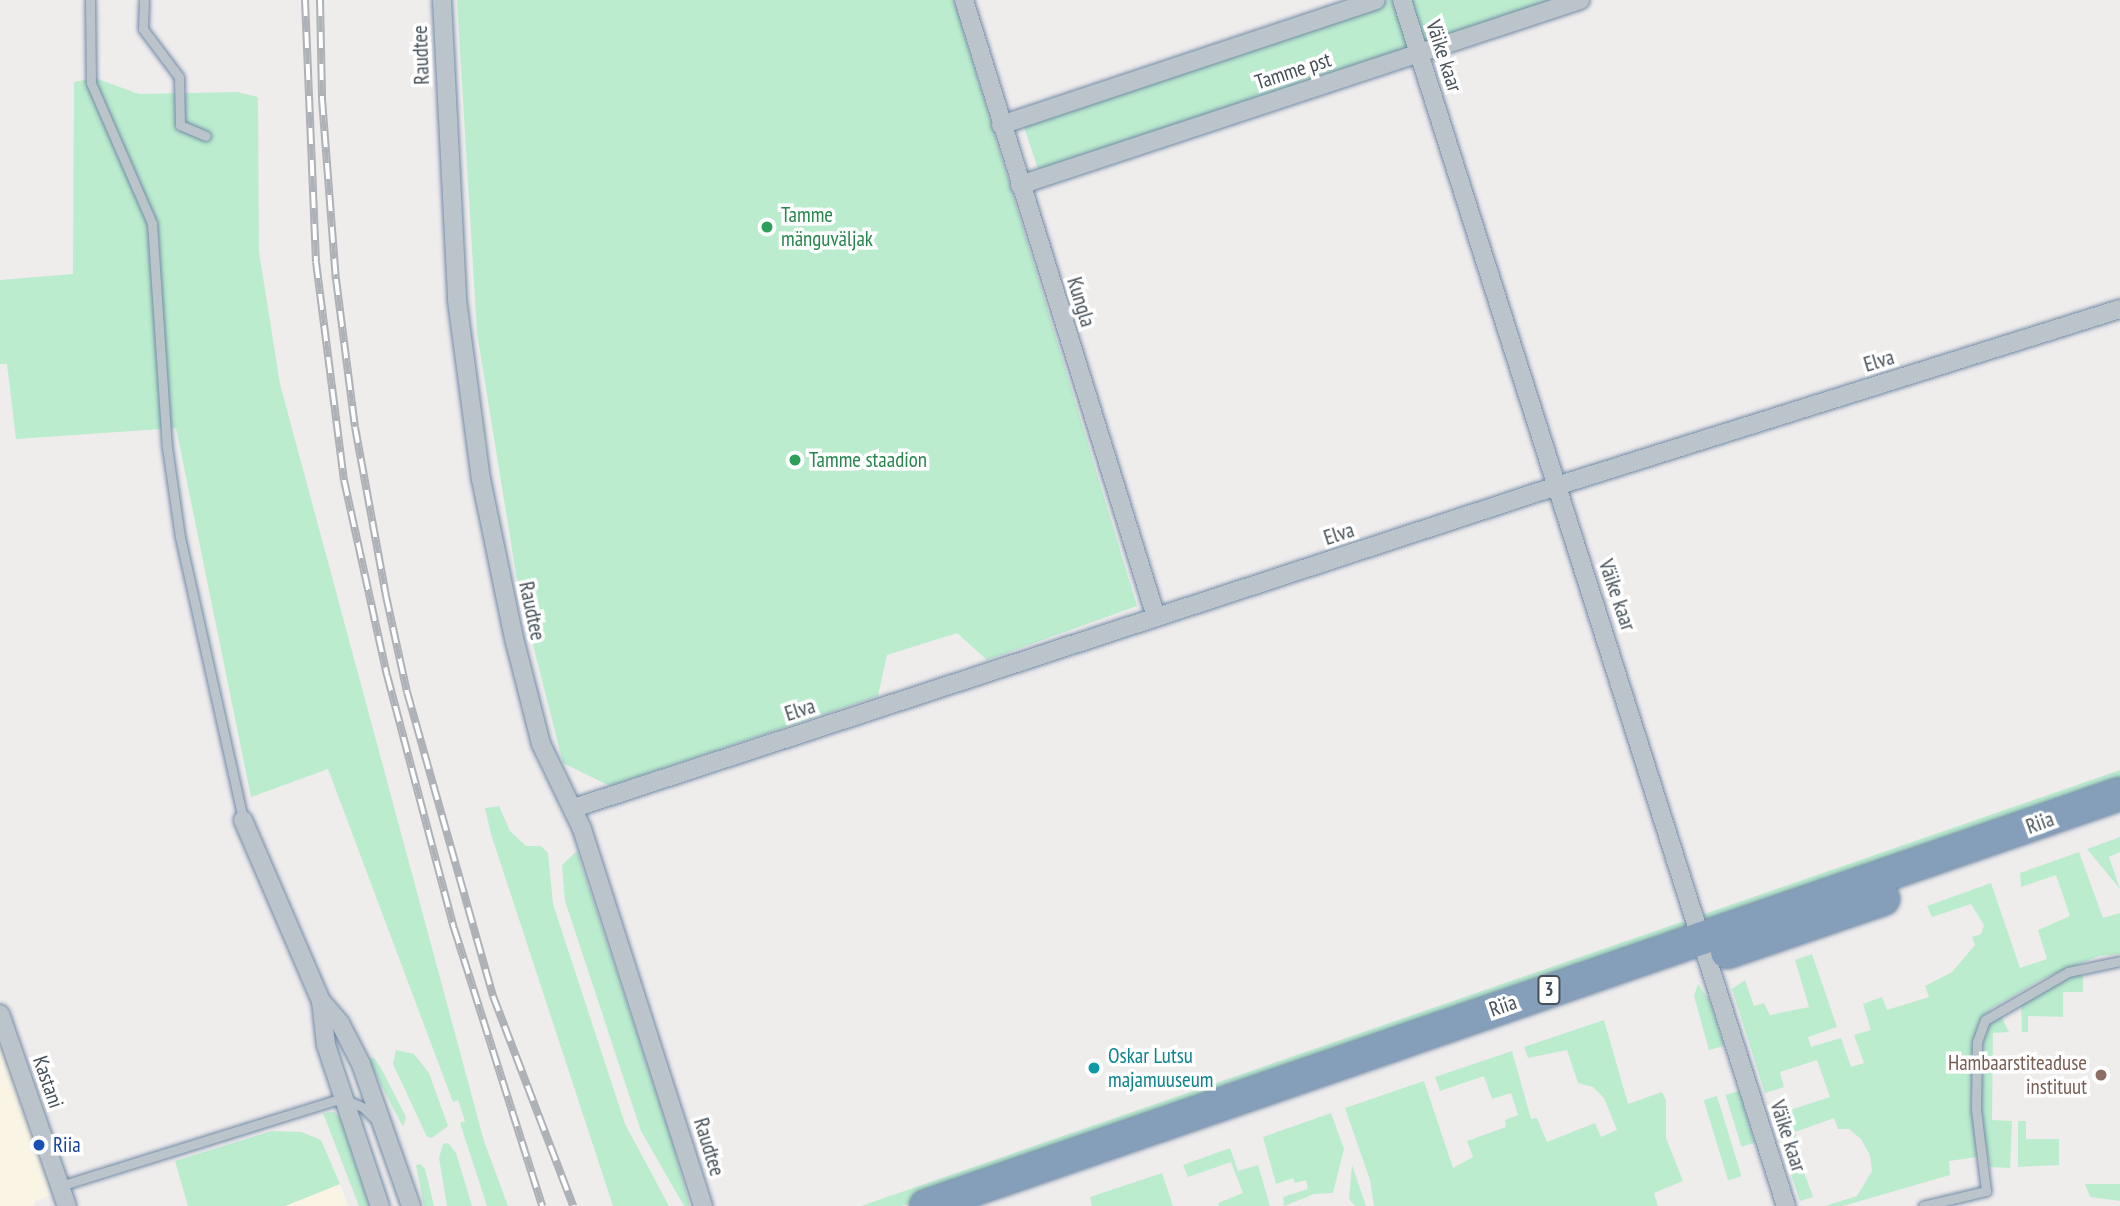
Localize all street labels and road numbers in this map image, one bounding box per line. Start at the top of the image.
street label: Väike kaar [1421,17,1467,95]
street label: Raudtee [407,25,435,85]
street label: Tamme pst [1252,47,1334,95]
street label: Kungla [1062,274,1100,330]
street label: Elva [1861,344,1897,378]
street label: Elva [1321,517,1357,551]
street label: Väike kaar [1593,556,1641,634]
street label: Raudtee [513,579,551,643]
street label: Elva [782,693,818,727]
street label: Riia [2023,806,2057,840]
road number: 3 [1537,974,1561,1006]
street label: Riia [1486,990,1520,1022]
street label: Kastani [27,1053,69,1111]
street label: Väike kaar [1765,1097,1811,1175]
street label: Raudtee [688,1115,730,1179]

